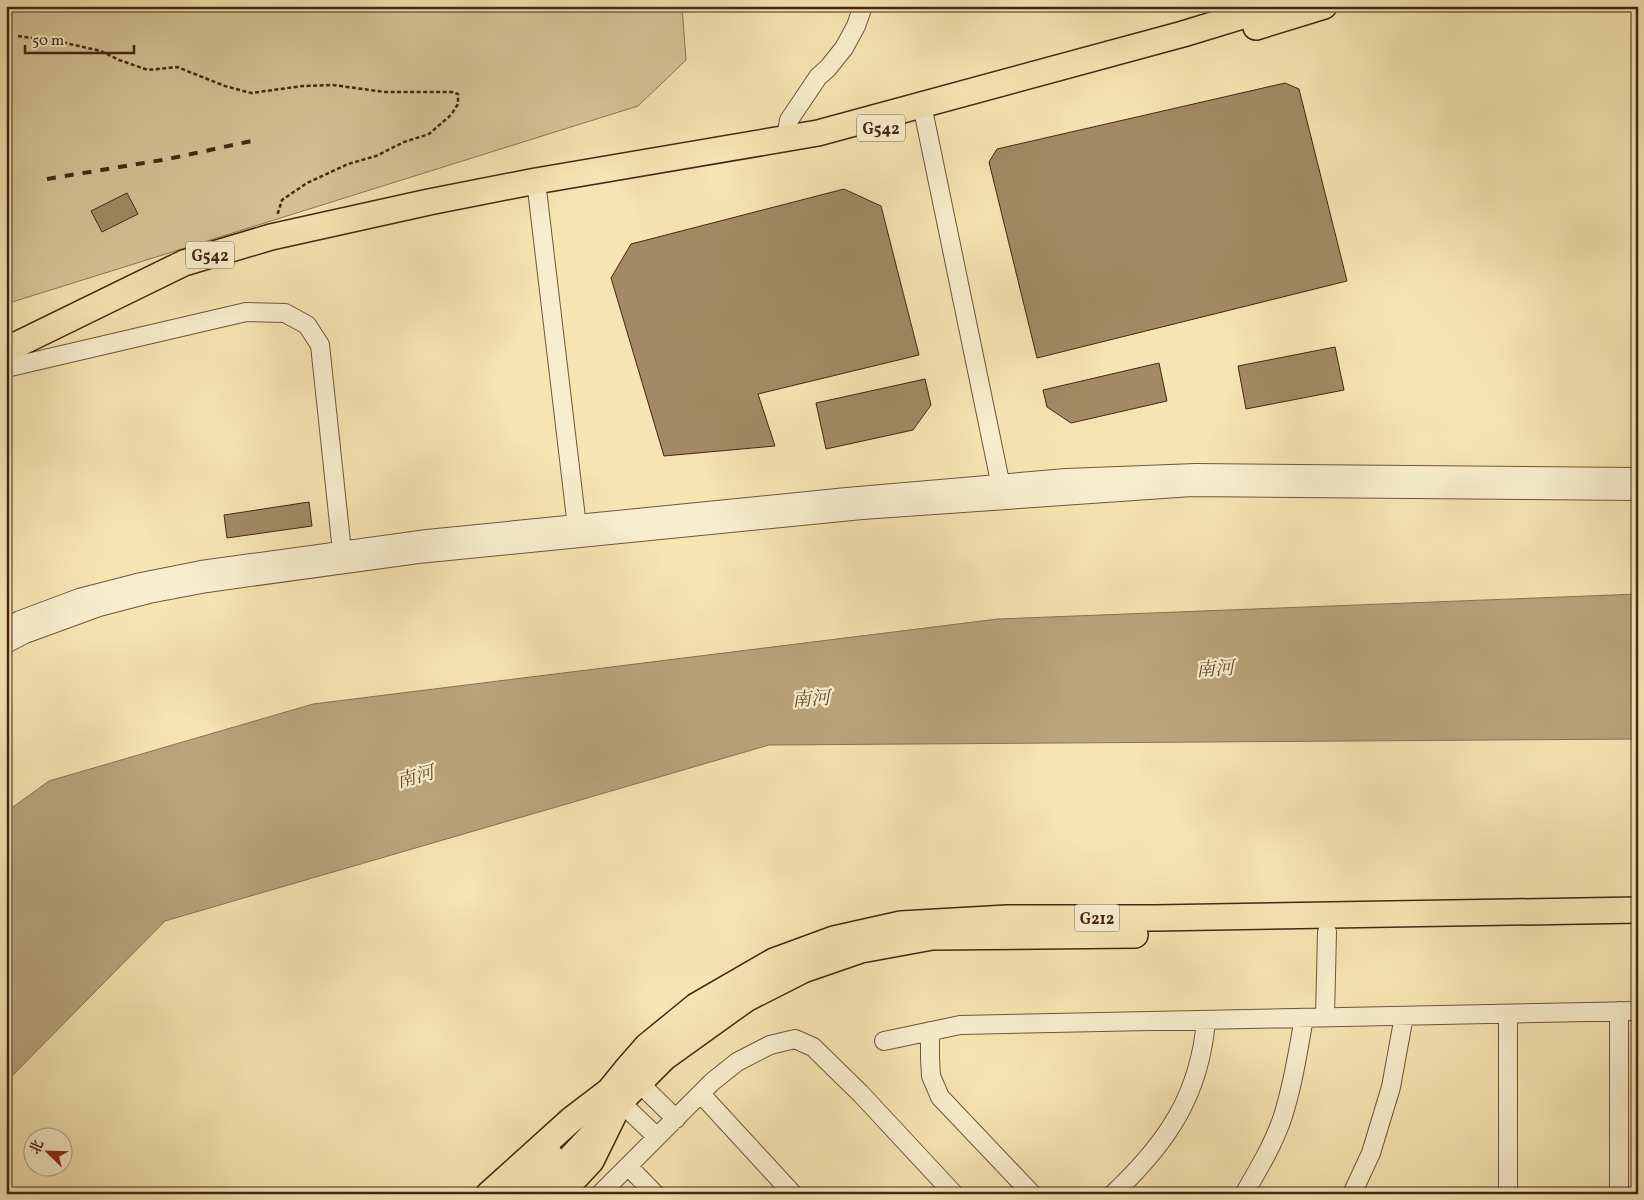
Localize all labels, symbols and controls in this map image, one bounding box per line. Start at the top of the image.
scale bar [25,22,134,54]
text: 50 m [32,31,64,52]
road number: G542 [857,115,905,142]
road number: G542 [186,242,234,268]
water label: 南河 [1195,655,1238,684]
water label: 南河 [791,685,834,714]
water label: 南河 [394,760,440,795]
road number: G212 [1074,904,1120,931]
north arrow [22,1128,72,1178]
text: 北 [26,1137,49,1158]

